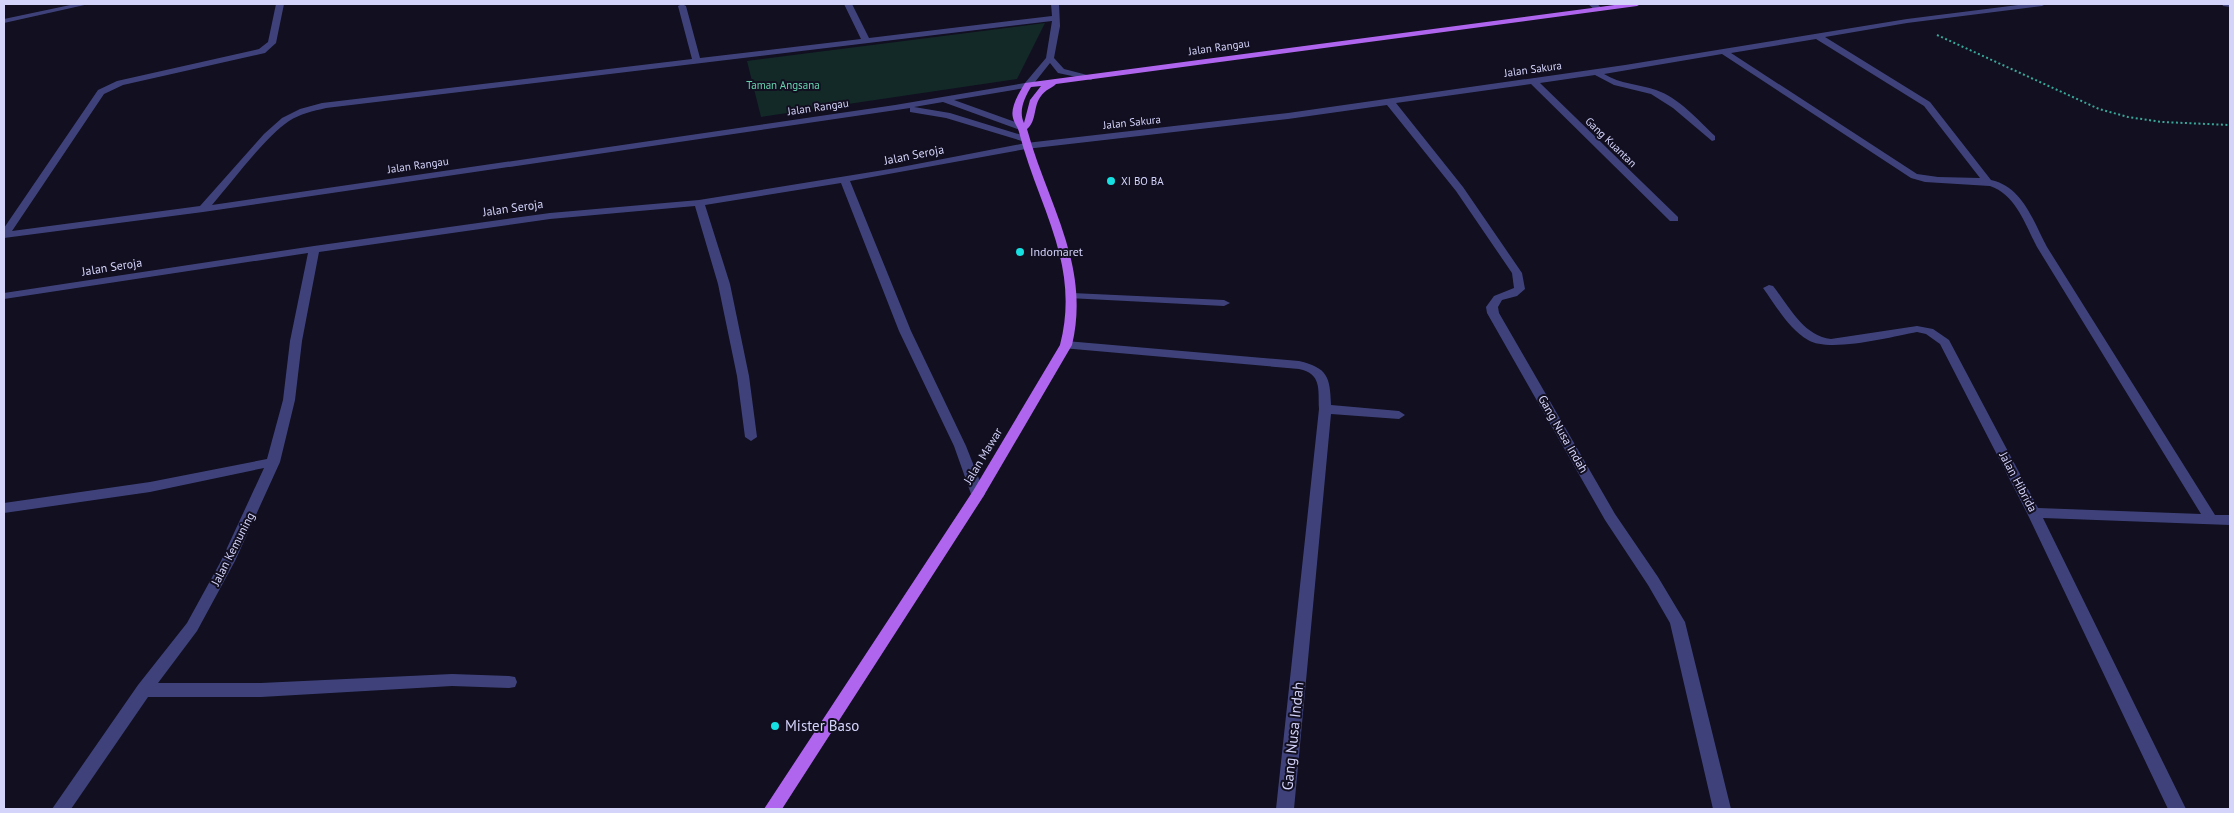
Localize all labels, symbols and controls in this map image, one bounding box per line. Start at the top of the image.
street label: Jalan Rangau [1187,36,1250,58]
street label: Jalan Sakura [1502,58,1563,80]
park label: Taman Angsana [746,78,820,92]
street label: Jalan Rangau [786,96,849,118]
street label: Jalan Sakura [1101,112,1162,132]
street label: Gang Kuantan [1582,114,1640,170]
street label: Jalan Seroja [882,141,945,168]
street label: Jalan Rangau [386,154,449,176]
place label: XI BO BA [1121,174,1164,188]
marker: XI BO BA [1105,175,1117,187]
street label: Jalan Seroja [481,196,544,219]
place label: Indomaret [1030,244,1083,259]
marker: Indomaret [1014,246,1026,258]
street label: Jalan Seroja [80,254,143,279]
street label: Gang Nusa Indah [1535,392,1592,475]
street label: Jalan Mawar [959,425,1005,487]
street label: Jalan Hibrida [1996,448,2041,515]
street label: Jalan Kemuning [207,509,258,589]
street label: Gang Nusa Indah [1277,681,1308,791]
place label: Mister Baso [785,716,859,735]
marker: Mister Baso [769,720,781,732]

